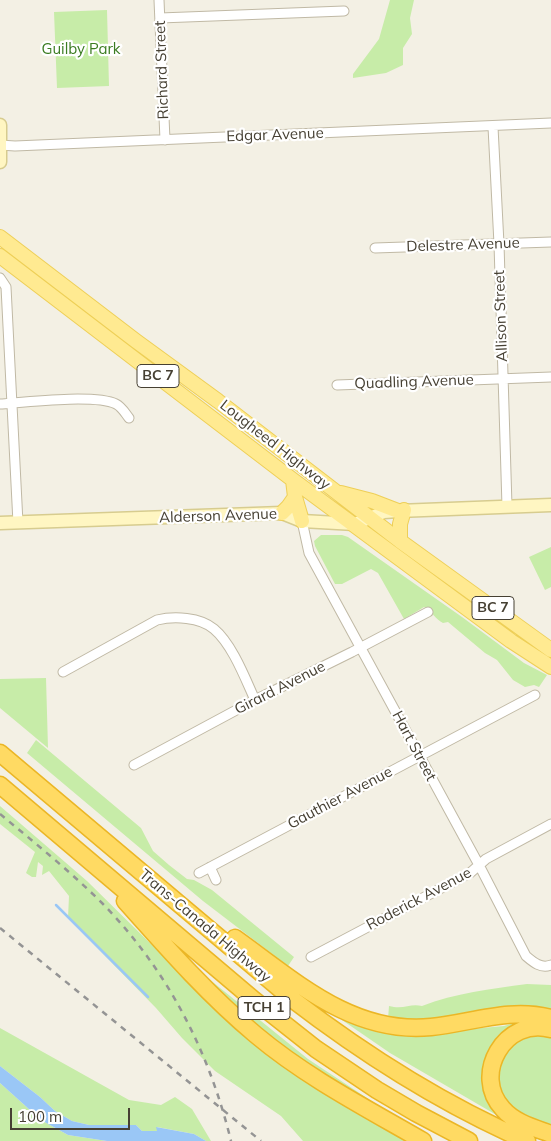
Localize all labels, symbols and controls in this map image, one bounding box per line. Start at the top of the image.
street label: Richard Street [151,20,173,120]
park label: Guilby Park [41,40,121,58]
street label: Edgar Avenue [226,124,324,146]
street label: Delestre Avenue [406,234,520,256]
street label: Allison Street [490,270,512,362]
road number: BC 7 [137,364,179,388]
street label: Quadling Avenue [354,371,474,393]
street label: Lougheed Highway [216,396,334,494]
street label: Alderson Avenue [159,505,277,527]
road number: BC 7 [472,596,514,620]
street label: Girard Avenue [232,657,328,719]
street label: Hart Street [388,708,440,784]
street label: Gauthier Avenue [285,763,395,833]
street label: Roderick Avenue [363,864,475,934]
street label: Trans-Canada Highway [136,866,274,986]
road number: TCH 1 [238,996,290,1020]
scale bar [12,1098,132,1130]
text: 100 m [18,1107,62,1126]

